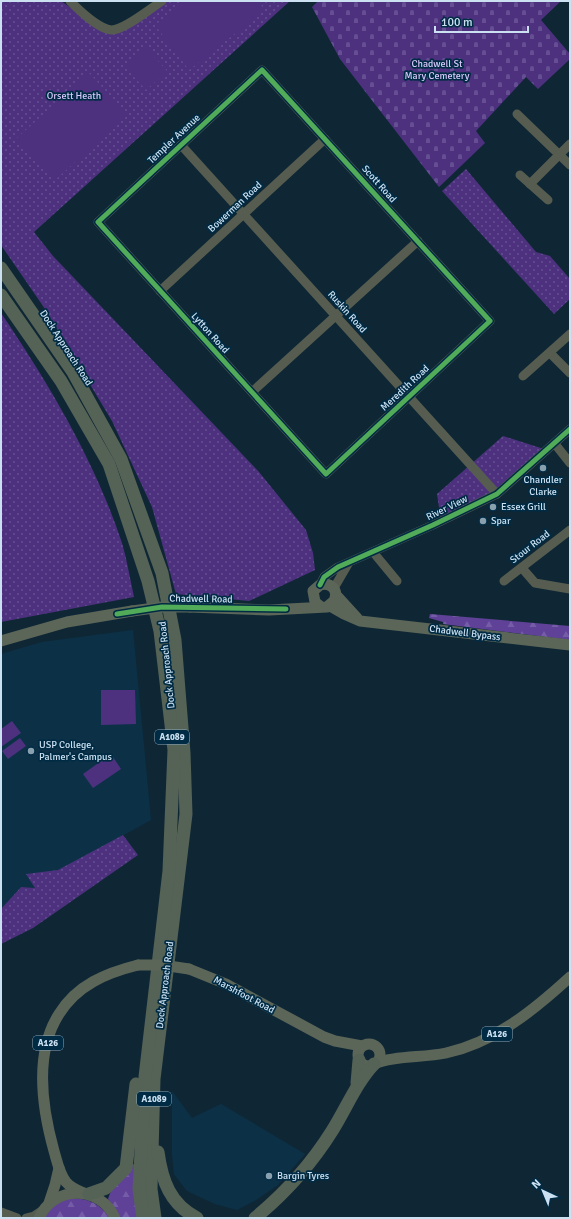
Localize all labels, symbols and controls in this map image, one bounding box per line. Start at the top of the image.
scale bar [435,8,528,34]
text: 100 m [441,15,473,30]
park label: Chadwell St Mary Cemetery [405,58,470,82]
park label: Orsett Heath [47,90,101,102]
street label: Templer Avenue [145,112,203,166]
street label: Scott Road [359,163,399,205]
street label: Bowerman Road [206,179,264,235]
street label: Ruskin Road [325,289,369,335]
street label: Dock Approach Road [37,308,95,388]
street label: Lytton Road [189,310,231,356]
street label: Meredith Road [378,362,432,414]
marker: Chandler Clarke [538,463,548,473]
place label: Chandler Clarke [524,474,563,498]
street label: River View [424,493,470,523]
place label: Essex Grill [501,501,546,513]
marker: Essex Grill [488,502,498,512]
place label: Spar [491,515,511,527]
marker: Spar [478,516,488,526]
street label: Stour Road [508,528,552,566]
street label: Chadwell Road [169,592,233,606]
street label: Dock Approach Road [156,621,178,709]
street label: Chadwell Bypass [429,623,502,643]
road number: A1089 [155,730,189,744]
place label: USP College, Palmer's Campus [39,739,113,763]
marker: USP College, Palmer's Campus [26,746,36,756]
street label: Dock Approach Road [154,941,176,1029]
street label: Marshfoot Road [211,974,277,1016]
road number: A126 [482,1027,512,1041]
road number: A126 [33,1036,63,1050]
road number: A1089 [137,1092,171,1106]
place label: Bargin Tyres [277,1170,330,1182]
marker: Bargin Tyres [264,1171,274,1181]
north arrow [523,1171,563,1211]
text: N [529,1177,544,1192]

